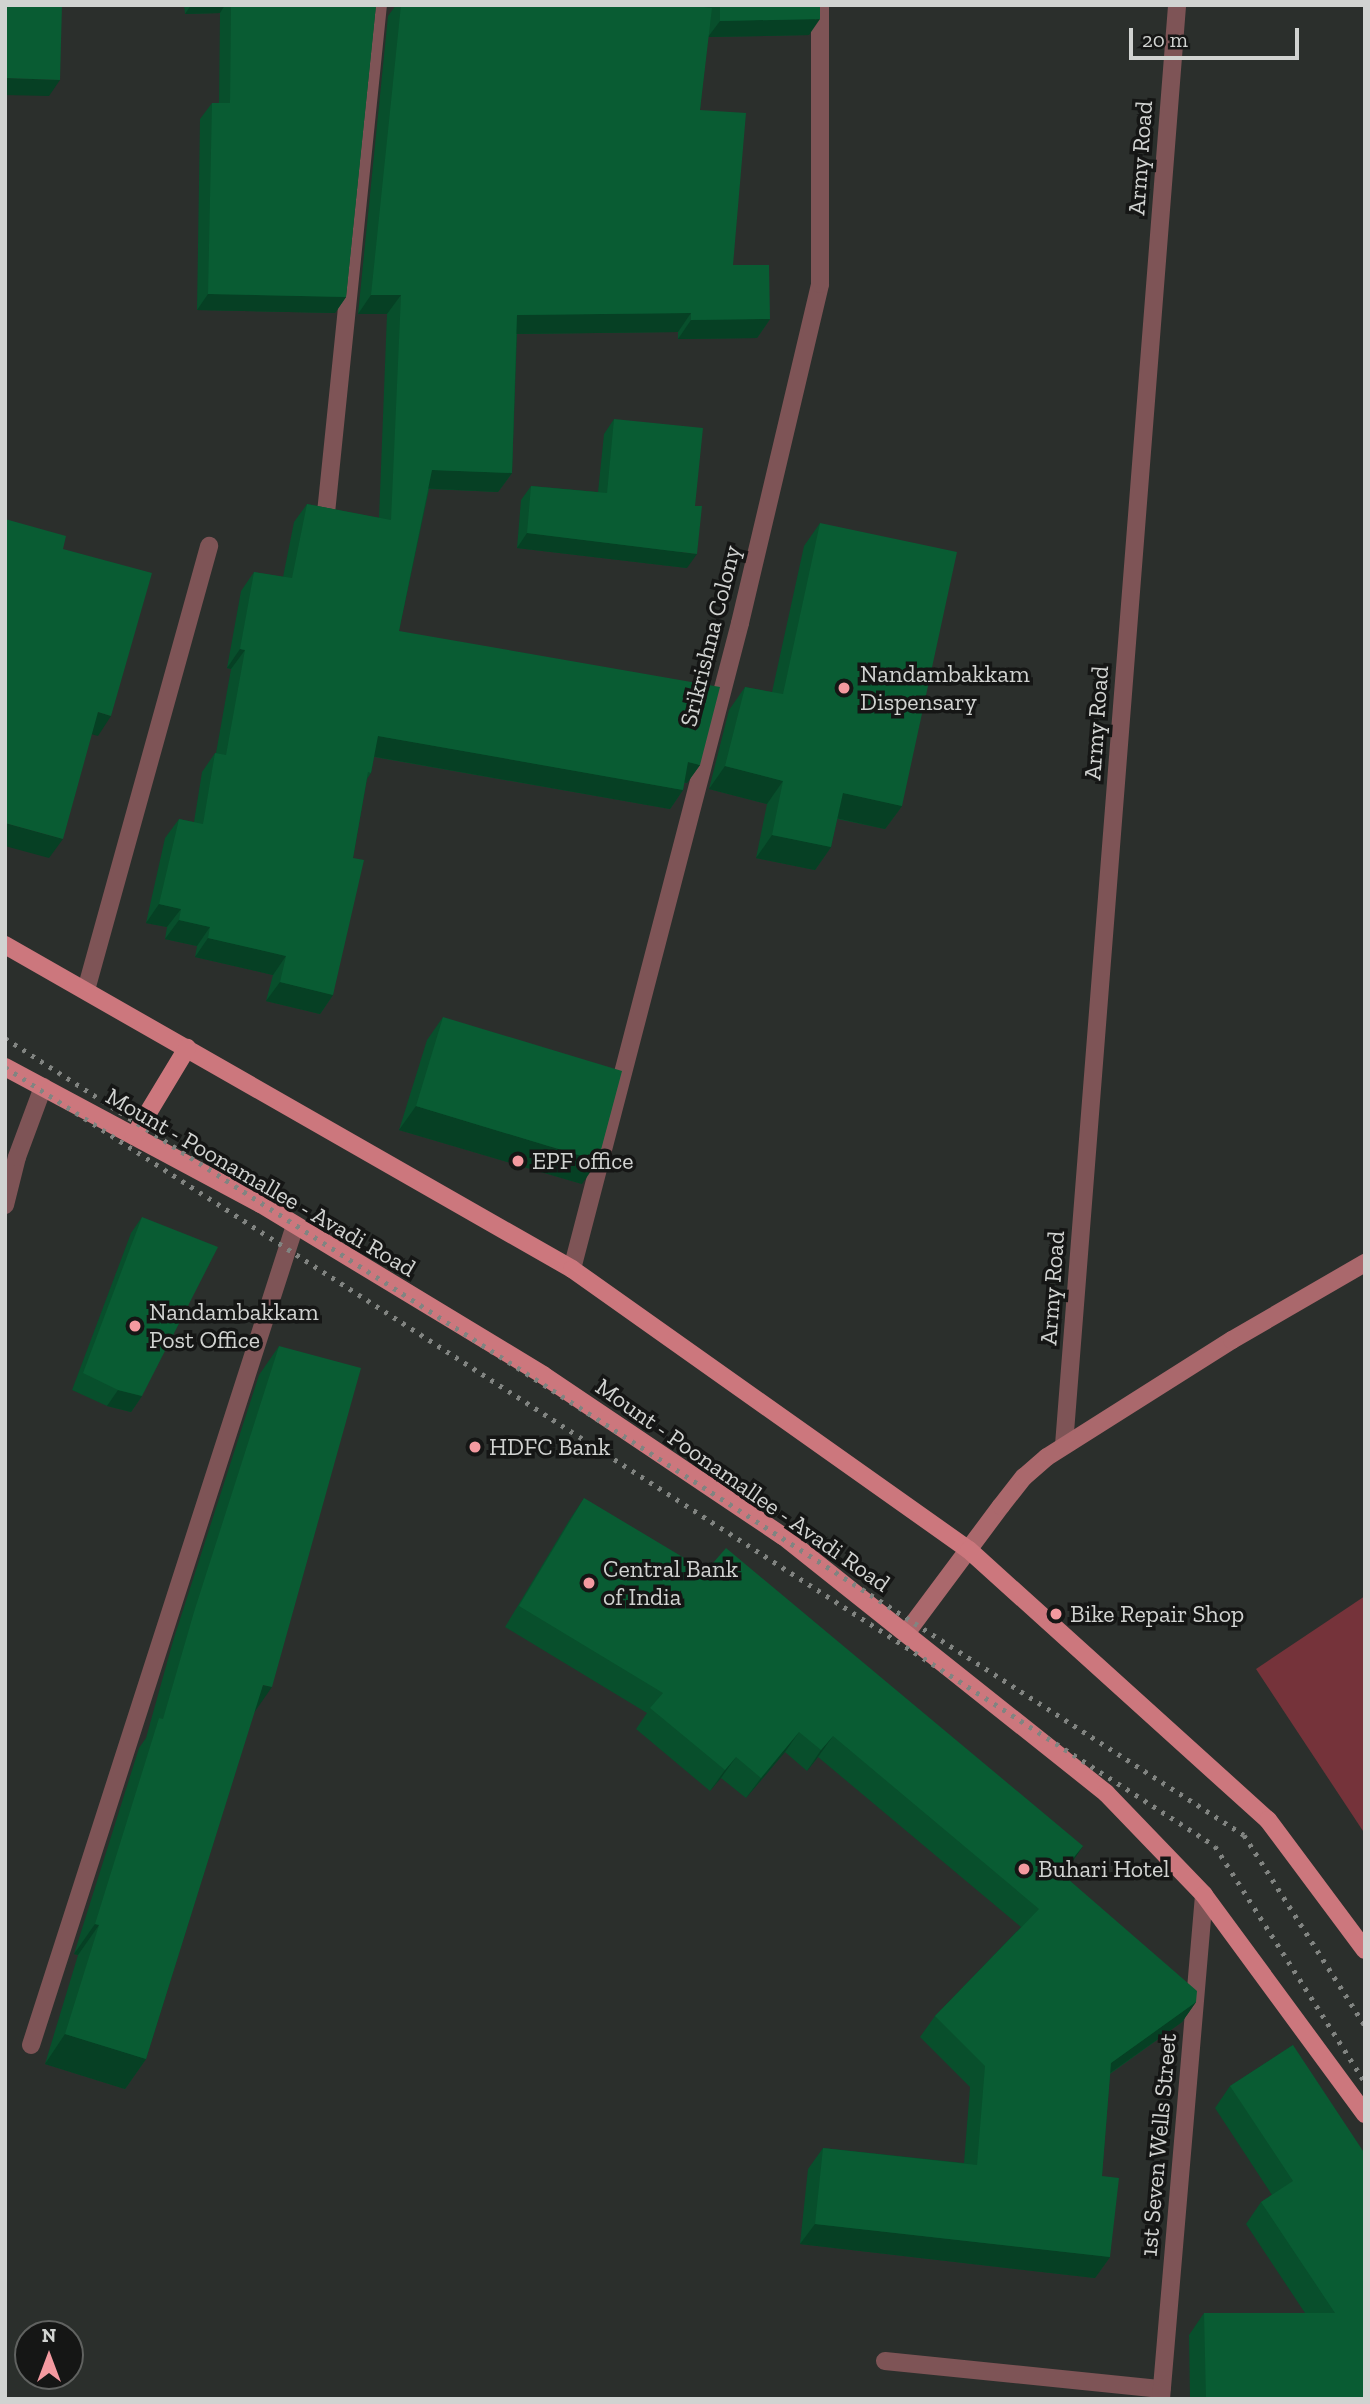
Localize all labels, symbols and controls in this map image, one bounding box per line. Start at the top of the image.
scale bar [1132,14,1302,58]
text: 20 m [1142,27,1188,52]
street label: Army Road [1122,100,1158,216]
street label: Srikrishna Colony [674,542,746,730]
place label: Nandambakkam Dispensary [860,660,1030,716]
street label: Army Road [1078,665,1114,781]
marker: Nandambakkam Dispensary [834,678,854,698]
street label: Mount - Poonamallee - Avadi Road [101,1081,421,1283]
place label: EPF office [532,1147,634,1175]
marker: EPF office [510,1153,526,1169]
street label: Army Road [1034,1230,1070,1346]
place label: Nandambakkam Post Office [149,1298,319,1354]
marker: Nandambakkam Post Office [127,1318,143,1334]
street label: Mount - Poonamallee - Avadi Road [590,1372,896,1598]
place label: HDFC Bank [489,1433,610,1461]
marker: HDFC Bank [467,1439,483,1455]
place label: Central Bank of India [603,1555,738,1611]
marker: Central Bank of India [581,1575,597,1591]
place label: Bike Repair Shop [1070,1600,1245,1628]
marker: Bike Repair Shop [1048,1606,1064,1622]
place label: Buhari Hotel [1038,1855,1170,1883]
marker: Buhari Hotel [1016,1861,1032,1877]
street label: 1st Seven Wells Street [1134,2032,1182,2258]
north arrow [14,2320,84,2390]
text: N [42,2324,56,2347]

